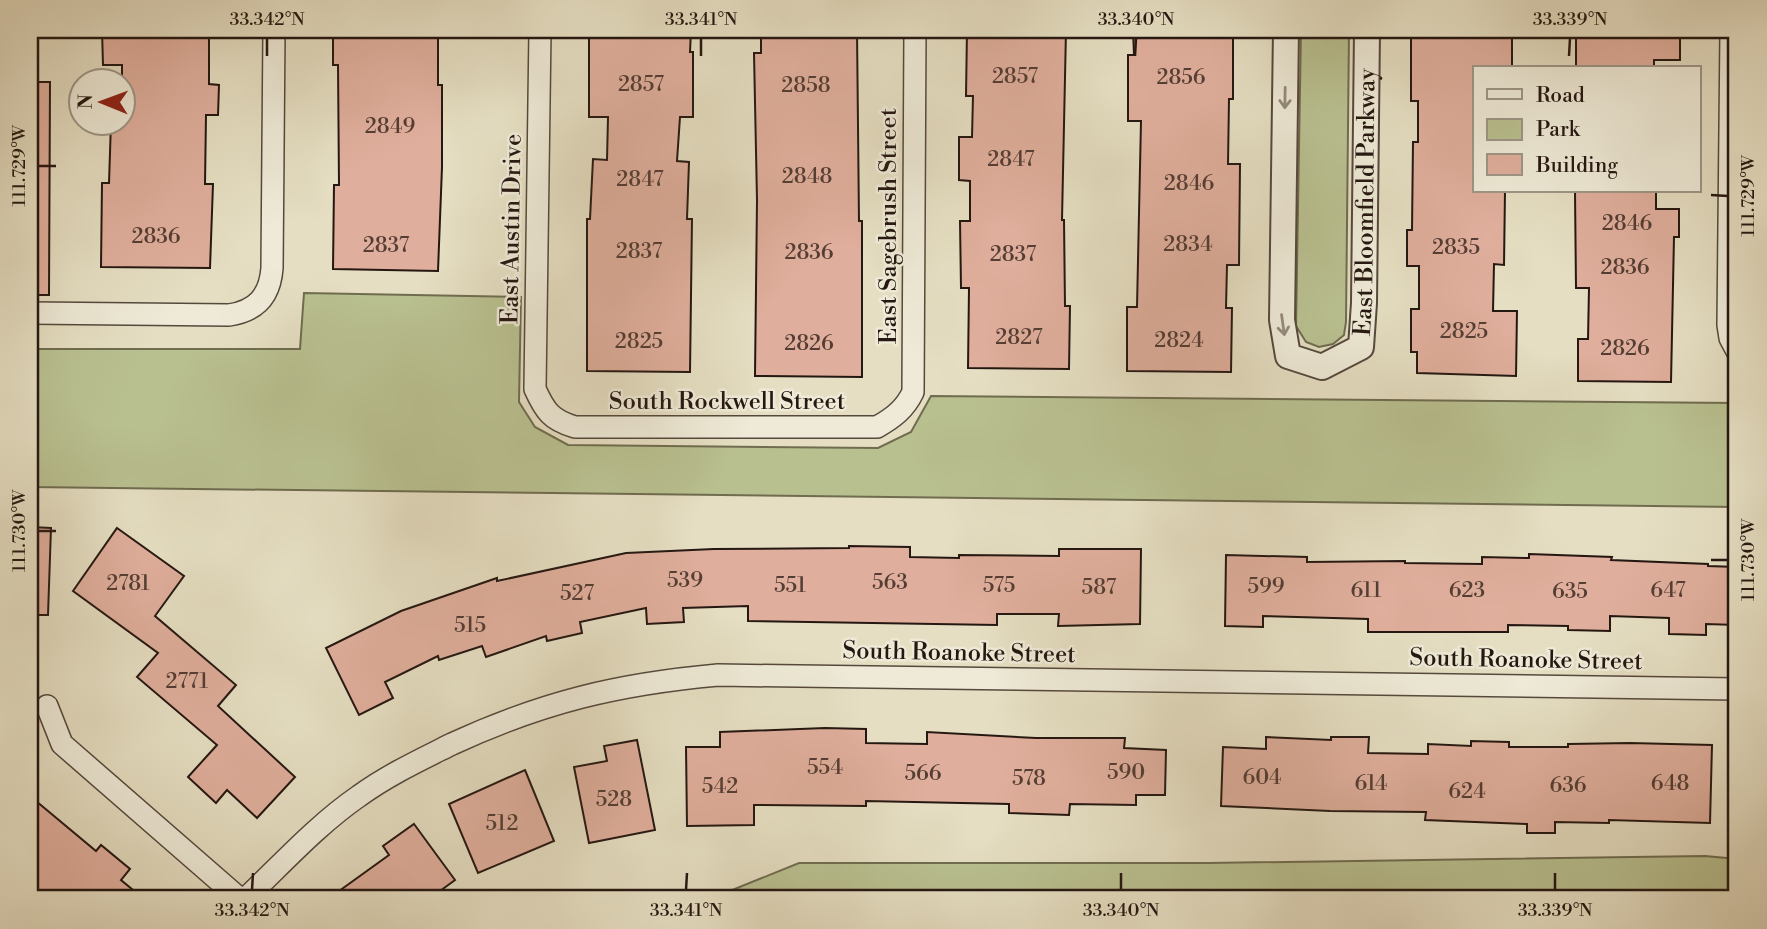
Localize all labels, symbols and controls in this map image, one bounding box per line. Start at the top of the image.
text: 33.342°N [229,8,305,31]
text: 33.341°N [665,8,738,31]
text: 33.340°N [1098,8,1175,31]
text: 33.339°N [1533,8,1608,31]
house number: 2857 [992,64,1039,90]
house number: 2856 [1156,65,1206,91]
north arrow [66,66,136,136]
legend [1473,66,1700,192]
street label: East Bloomfield Parkway [1348,68,1383,337]
house number: 2857 [618,72,665,98]
house number: 2858 [781,73,831,99]
text: Road [1536,83,1585,109]
one-way arrow [1278,86,1291,109]
text: N [74,94,98,109]
street label: East Sagebrush Street [874,107,904,344]
house number: 2849 [365,114,415,140]
text: Park [1536,117,1581,143]
text: 111.729°W [8,124,31,207]
street label: East Austin Drive [495,134,529,324]
house number: 2847 [987,147,1035,173]
text: Building [1535,153,1618,179]
text: 111.729°W [1737,154,1760,237]
house number: 2848 [782,164,832,190]
house number: 2847 [616,167,664,193]
house number: 2846 [1164,171,1214,197]
house number: 2846 [1602,211,1652,237]
house number: 2836 [131,224,181,250]
house number: 2834 [1163,232,1213,258]
house number: 2837 [363,233,410,259]
house number: 2835 [1432,235,1480,261]
house number: 2837 [616,239,663,265]
house number: 2836 [784,240,834,266]
house number: 2837 [990,242,1037,268]
house number: 2836 [1600,255,1650,281]
one-way arrow [1277,313,1290,336]
house number: 2825 [1440,319,1488,345]
house number: 2827 [995,325,1043,351]
house number: 2824 [1154,328,1204,354]
house number: 2825 [615,329,663,355]
house number: 2826 [784,331,834,357]
house number: 2826 [1600,336,1650,362]
street label: South Rockwell Street [609,387,846,417]
text: 111.730°W [8,489,31,572]
text: 111.730°W [1737,518,1760,601]
house number: 539 [667,568,703,594]
house number: 563 [872,570,908,596]
house number: 2781 [106,571,150,597]
house number: 551 [774,573,806,599]
house number: 575 [983,573,1015,599]
house number: 599 [1247,574,1285,600]
house number: 587 [1082,575,1117,601]
house number: 611 [1351,578,1381,604]
house number: 623 [1449,578,1485,604]
house number: 647 [1650,578,1686,604]
house number: 635 [1552,579,1588,605]
house number: 527 [560,581,594,607]
house number: 515 [454,613,486,639]
street label: South Roanoke Street [842,636,1076,670]
street label: South Roanoke Street [1409,643,1643,677]
house number: 2771 [166,669,208,695]
house number: 554 [807,755,843,781]
house number: 590 [1107,760,1145,786]
house number: 566 [904,761,942,787]
house number: 604 [1242,765,1282,791]
house number: 578 [1012,766,1046,792]
house number: 614 [1355,771,1387,797]
house number: 648 [1651,771,1689,797]
house number: 636 [1549,773,1587,799]
house number: 542 [702,774,738,800]
house number: 624 [1448,779,1486,805]
house number: 528 [596,787,632,813]
house number: 512 [485,811,519,837]
text: 33.342°N [214,899,290,922]
text: 33.341°N [650,899,723,922]
text: 33.340°N [1083,899,1160,922]
text: 33.339°N [1518,899,1593,922]

